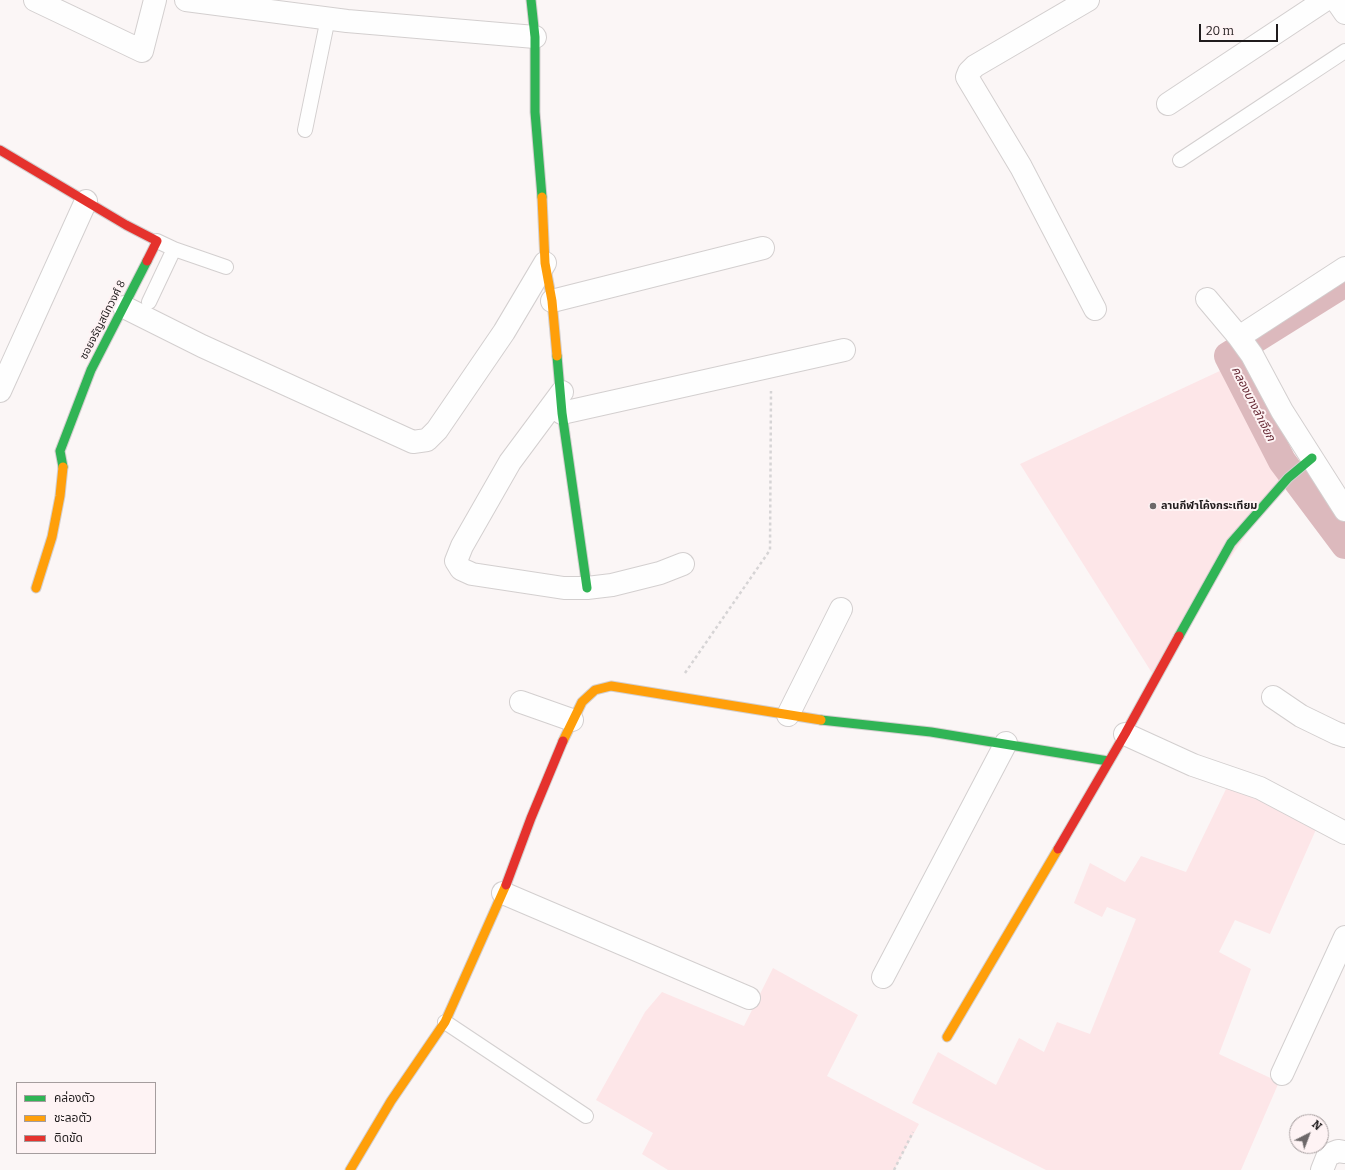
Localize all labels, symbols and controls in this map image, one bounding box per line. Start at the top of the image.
scale bar [1201,16,1280,42]
text: 20 m [1206,24,1234,38]
street label: ซอยจรัญสนิทวงศ์ 8 [77,278,129,362]
water label: คลองบางลำเจียก [1228,364,1278,444]
place label: ลานกีฬาโค้งกระเทียม [1161,499,1257,513]
marker: ลานกีฬาโค้งกระเทียม [1148,501,1158,511]
legend [16,1082,156,1154]
text: คล่องตัว [54,1091,95,1105]
text: ชะลอตัว [54,1111,92,1125]
north arrow [1289,1114,1329,1154]
text: N [1309,1118,1324,1133]
text: ติดขัด [54,1131,83,1145]

